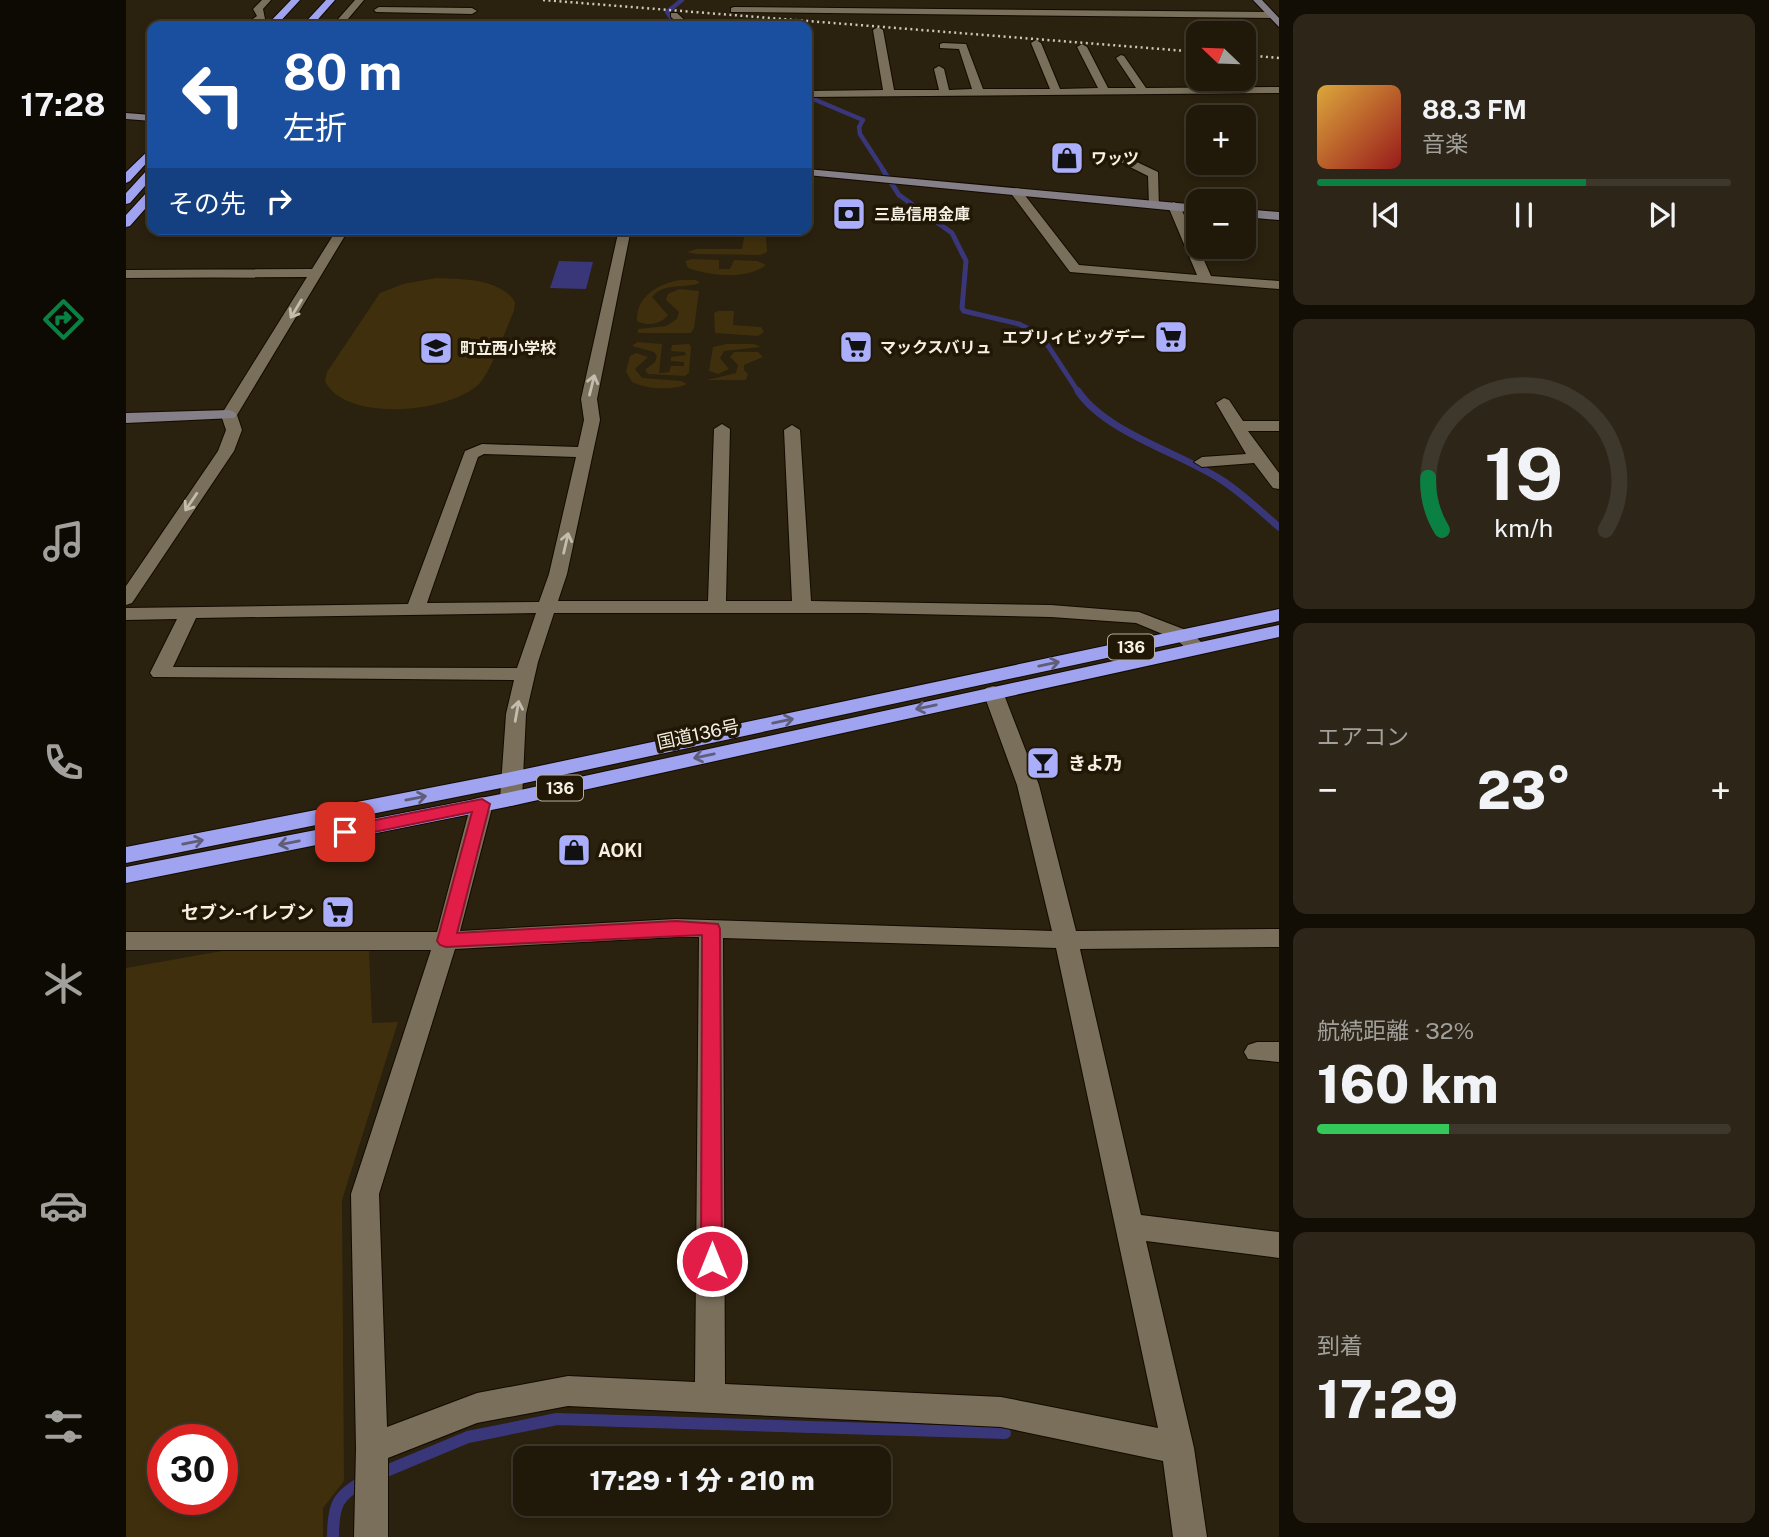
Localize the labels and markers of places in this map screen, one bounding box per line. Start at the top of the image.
shop icon: ワッツ [1048,139,1086,177]
place label: ワッツ [1091,149,1139,168]
bank icon: 三島信用金庫 [830,195,868,233]
place label: 三島信用金庫 [874,205,970,224]
supermarket icon: エブリィビッグデー [1152,318,1190,356]
supermarket icon: マックスバリュ [837,328,875,366]
place label: エブリィビッグデー [1002,328,1146,347]
school or university icon: 町立西小学校 [417,329,455,367]
place label: マックスバリュ [880,338,992,357]
place label: 町立西小学校 [460,339,556,358]
bar icon: きよ乃 [1024,744,1062,782]
place label: きよ乃 [1068,753,1122,774]
pin [315,802,375,862]
shop icon: AOKI [555,831,593,869]
place label: AOKI [598,840,643,861]
supermarket icon: セブン-イレブン [319,893,357,931]
place label: セブン-イレブン [181,902,314,923]

